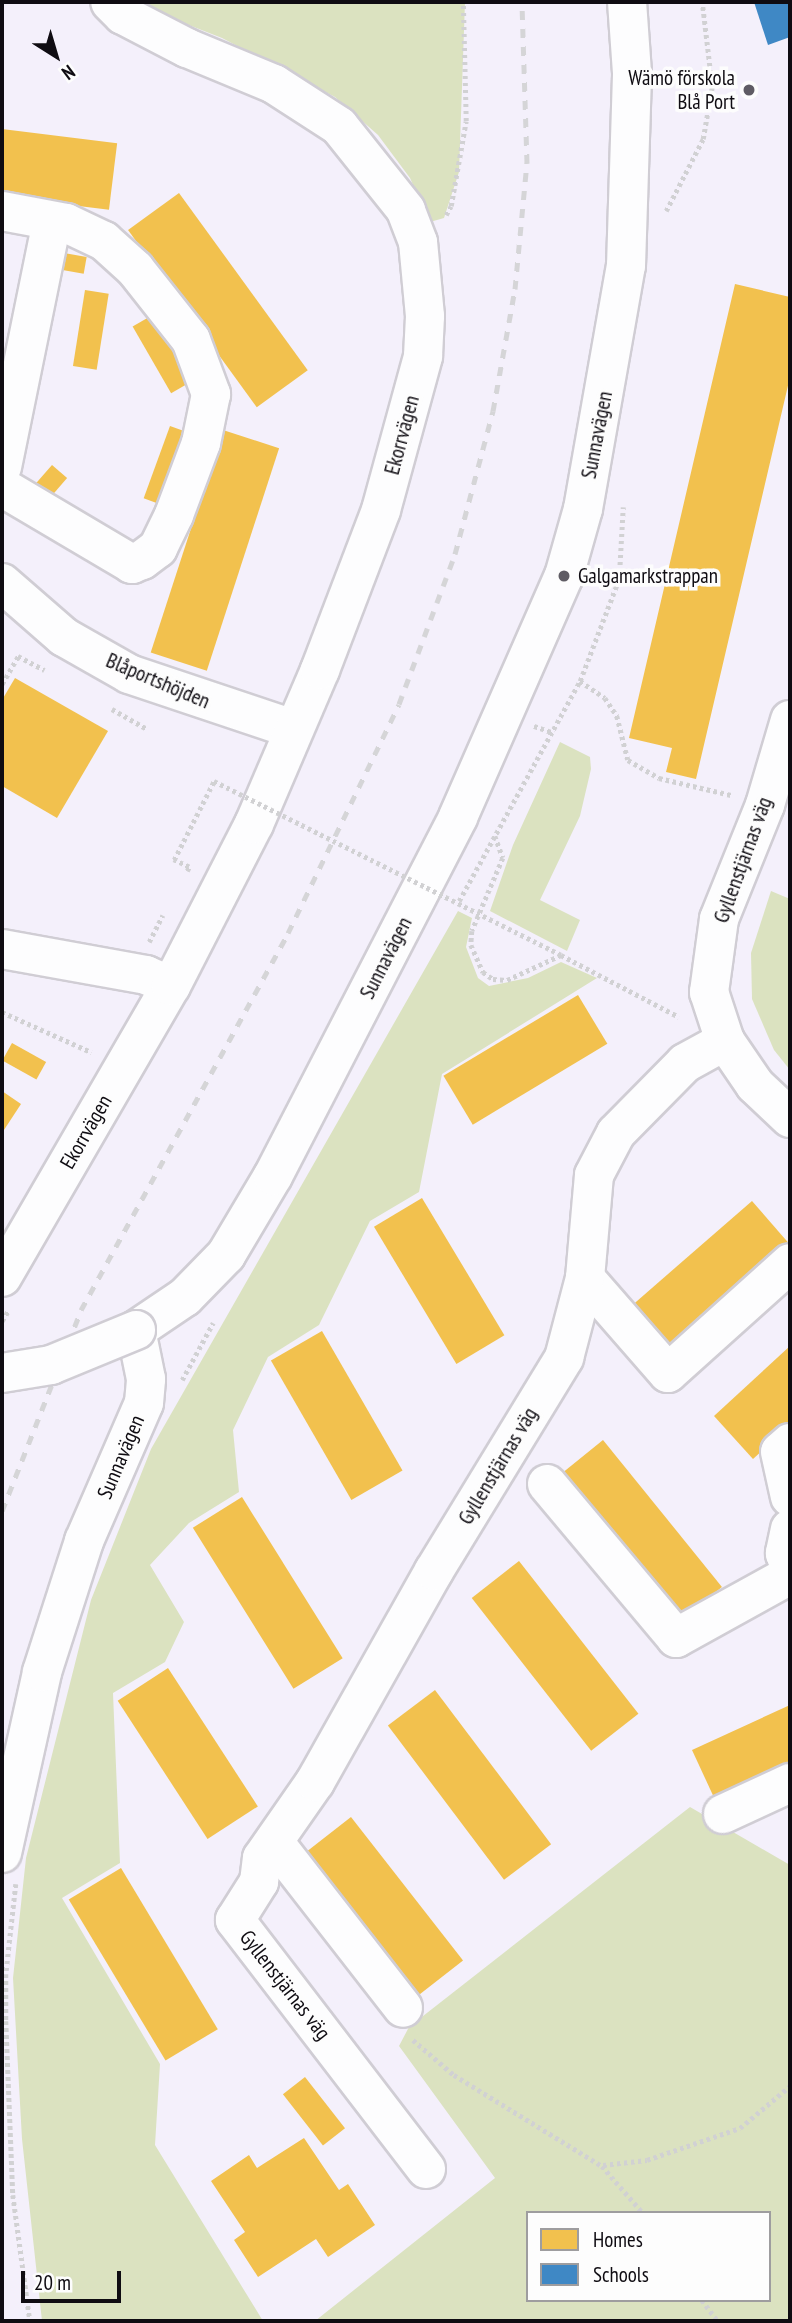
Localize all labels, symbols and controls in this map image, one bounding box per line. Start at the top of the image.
north arrow [21,21,91,91]
text: N [57,60,80,85]
place label: Wämö förskola Blå Port [628,65,735,115]
marker: Wämö förskola Blå Port [741,82,757,98]
street label: Sunnavägen [576,389,618,481]
street label: Ekorrvägen [379,393,425,477]
place label: Galgamarkstrappan [578,563,718,589]
marker: Galgamarkstrappan [556,568,572,584]
street label: Blåportshöjden [102,648,214,714]
street label: Gyllenstjärnas väg [709,794,777,926]
street label: Sunnavägen [355,913,417,1003]
street label: Ekorrvägen [55,1091,117,1173]
street label: Gyllenstjärnas väg [453,1403,543,1529]
street label: Sunnavägen [92,1411,150,1503]
street label: Gyllenstjärnas väg [234,1925,336,2045]
legend [526,2211,771,2302]
text: Homes [593,2226,643,2253]
scale bar [24,2256,124,2300]
text: Schools [593,2261,649,2288]
text: 20 m [34,2269,71,2296]

